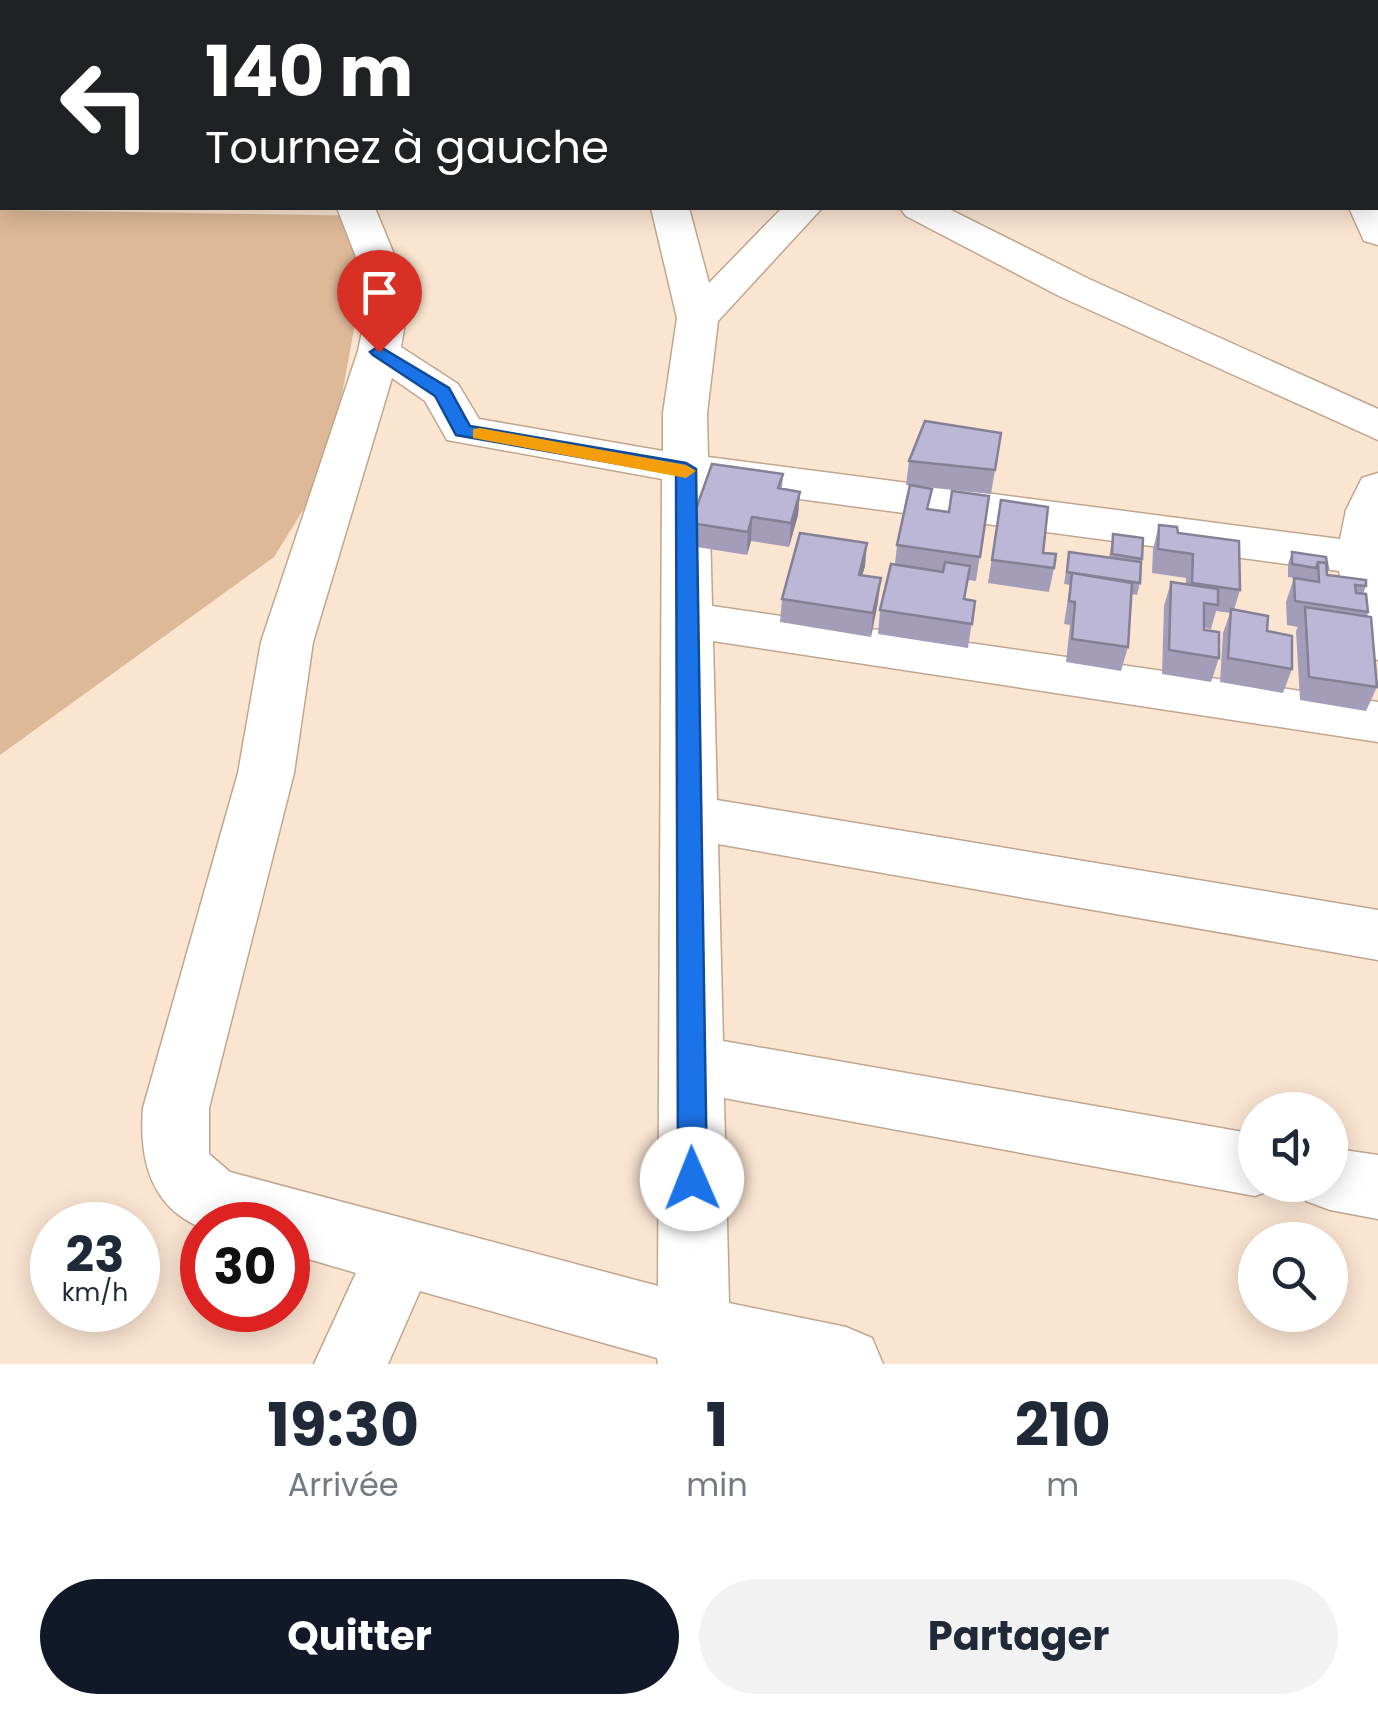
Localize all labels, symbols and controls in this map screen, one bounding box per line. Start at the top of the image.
text: 140 m [205,22,413,121]
icon: left [40,40,170,170]
text: Tournez à gauche [205,116,609,179]
pin [337,250,422,353]
icon: arrive [352,265,407,320]
map controls [1238,1092,1348,1332]
button: sound [1238,1092,1348,1202]
position arrow [640,1127,744,1231]
speed limit sign: 30 [180,1202,310,1332]
text: 23 [66,1219,124,1290]
button: search [1238,1222,1348,1332]
text: km/h [62,1275,128,1310]
text: 19:30 [267,1383,419,1467]
text: 1 [706,1383,728,1467]
text: 210 [1015,1383,1111,1467]
text: Arrivée [288,1462,399,1507]
text: min [686,1462,748,1507]
text: m [1046,1462,1079,1507]
button: Quitter [40,1579,679,1694]
button: Partager [699,1579,1338,1694]

